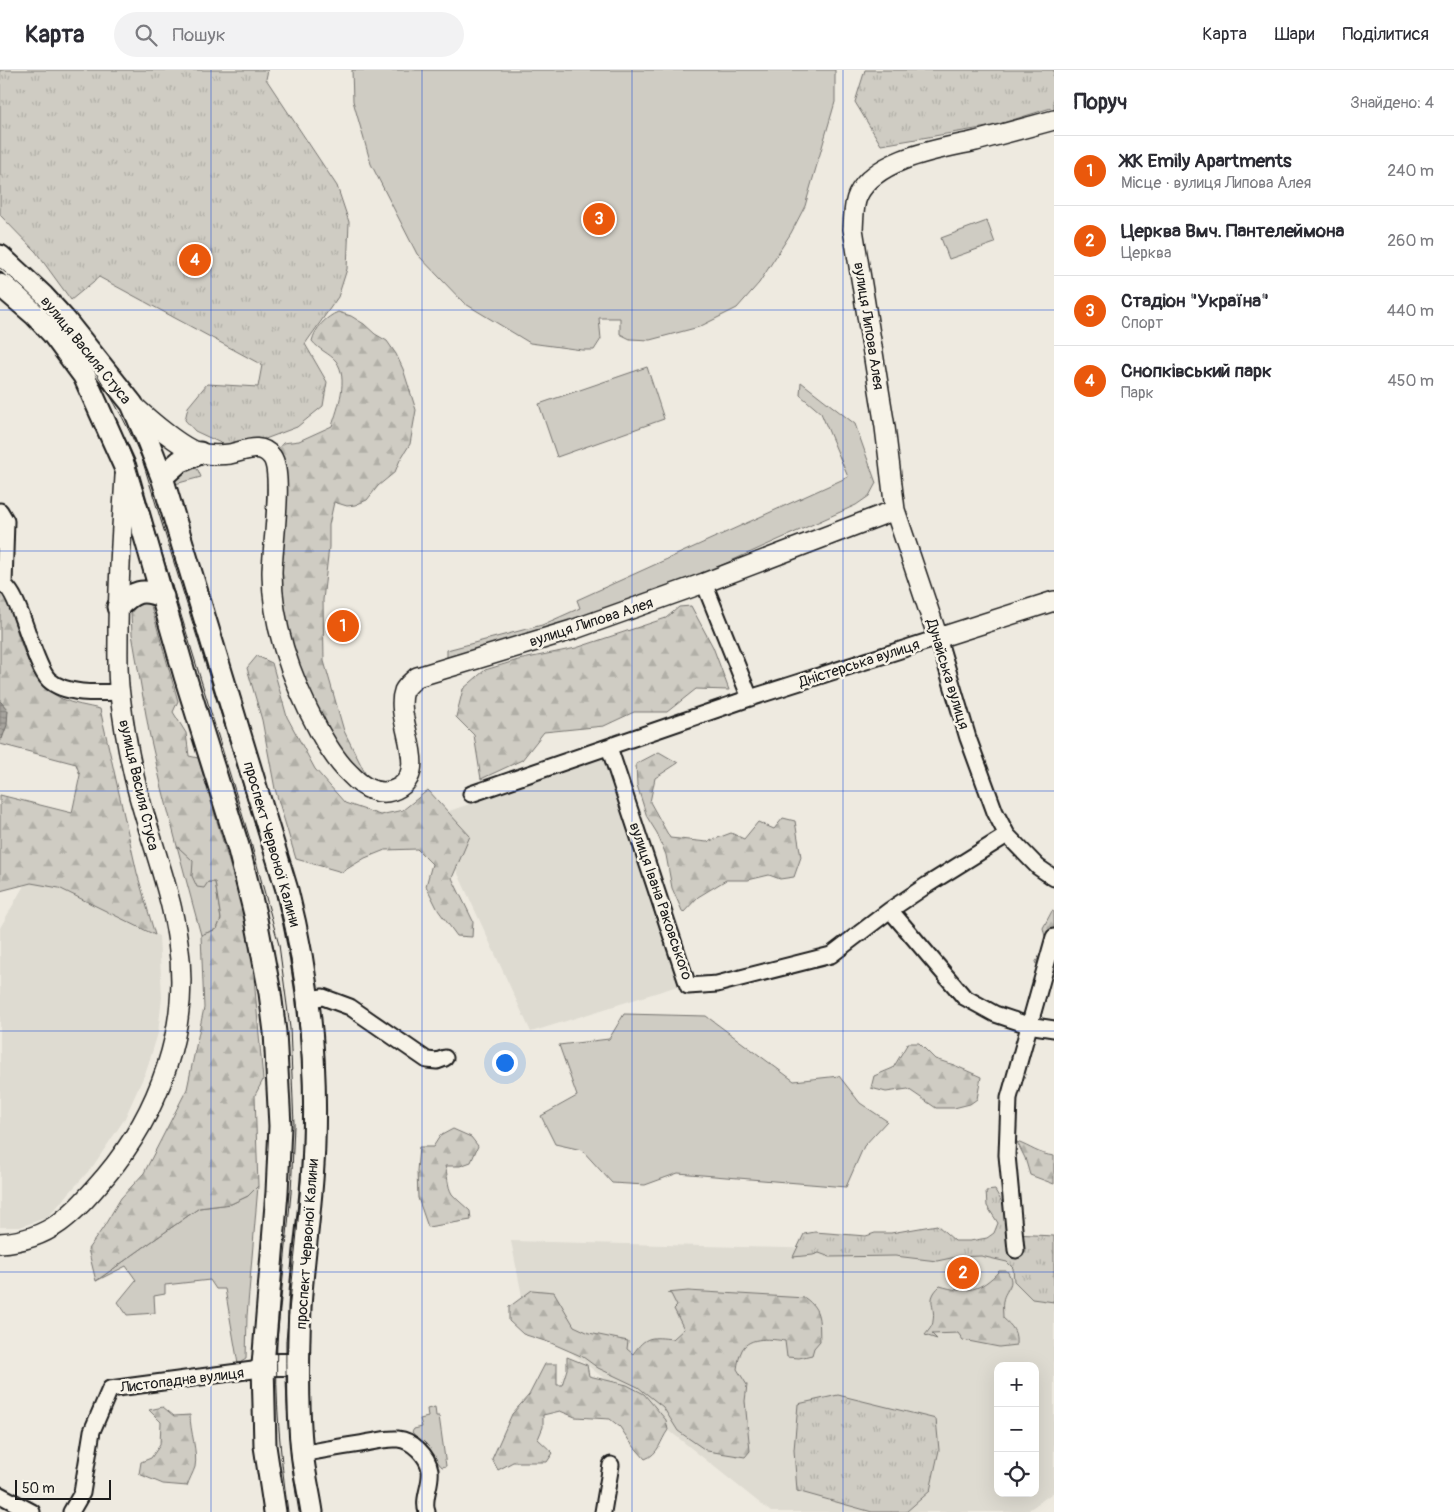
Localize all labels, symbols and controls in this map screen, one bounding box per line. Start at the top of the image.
search box [114,12,464,57]
text: Карта [25,20,84,49]
icon: search [132,21,160,49]
text: Пошук [172,23,225,47]
text: Карта [1202,23,1247,46]
text: Шари [1275,23,1314,46]
text: Поділитися [1342,23,1429,46]
text: Поруч [1074,89,1127,116]
text: Знайдено: 4 [1350,93,1434,113]
text: ЖК Emily Apartments [1121,149,1292,173]
text: 1 [1087,161,1093,181]
text: 240 m [1387,161,1434,181]
text: Місце · вулиця Липова Алея [1121,173,1311,193]
pin: 3 [583,200,615,238]
text: Церква Вмч. Пантелеймона [1121,219,1344,243]
text: 2 [1086,231,1094,251]
text: 260 m [1387,231,1434,251]
pin: 4 [179,241,211,279]
text: Церква [1121,243,1171,263]
street label: вулиця Липова Алея [849,261,888,391]
text: Стадіон "Україна" [1121,289,1269,313]
street label: вулиця Василя Стуса [36,292,135,408]
text: 3 [1086,301,1094,321]
text: 440 m [1387,301,1434,321]
text: Спорт [1121,313,1163,333]
text: Снопківський парк [1121,359,1272,383]
text: 4 [1085,371,1095,391]
text: 450 m [1387,371,1434,391]
text: Парк [1121,383,1154,403]
street label: вулиця Липова Алея [527,593,655,651]
pin: 1 [327,607,359,645]
street label: Дунайська вулиця [921,616,973,732]
street label: Дністерська вулиця [795,635,922,692]
street label: вулиця Василя Стуса [114,718,163,852]
street label: проспект Червоної Калини [239,759,304,929]
street label: вулиця Івана Раковського [625,820,696,982]
your location [492,1050,518,1076]
street label: проспект Червоної Калини [292,1158,323,1330]
pin: 2 [947,1254,979,1292]
map controls [994,1362,1039,1497]
button: + [994,1362,1039,1407]
street label: Листопадна вулиця [118,1363,245,1398]
button: − [994,1407,1039,1452]
button: locate [994,1452,1039,1497]
scale bar [15,1477,111,1500]
text: 50 m [22,1480,55,1497]

